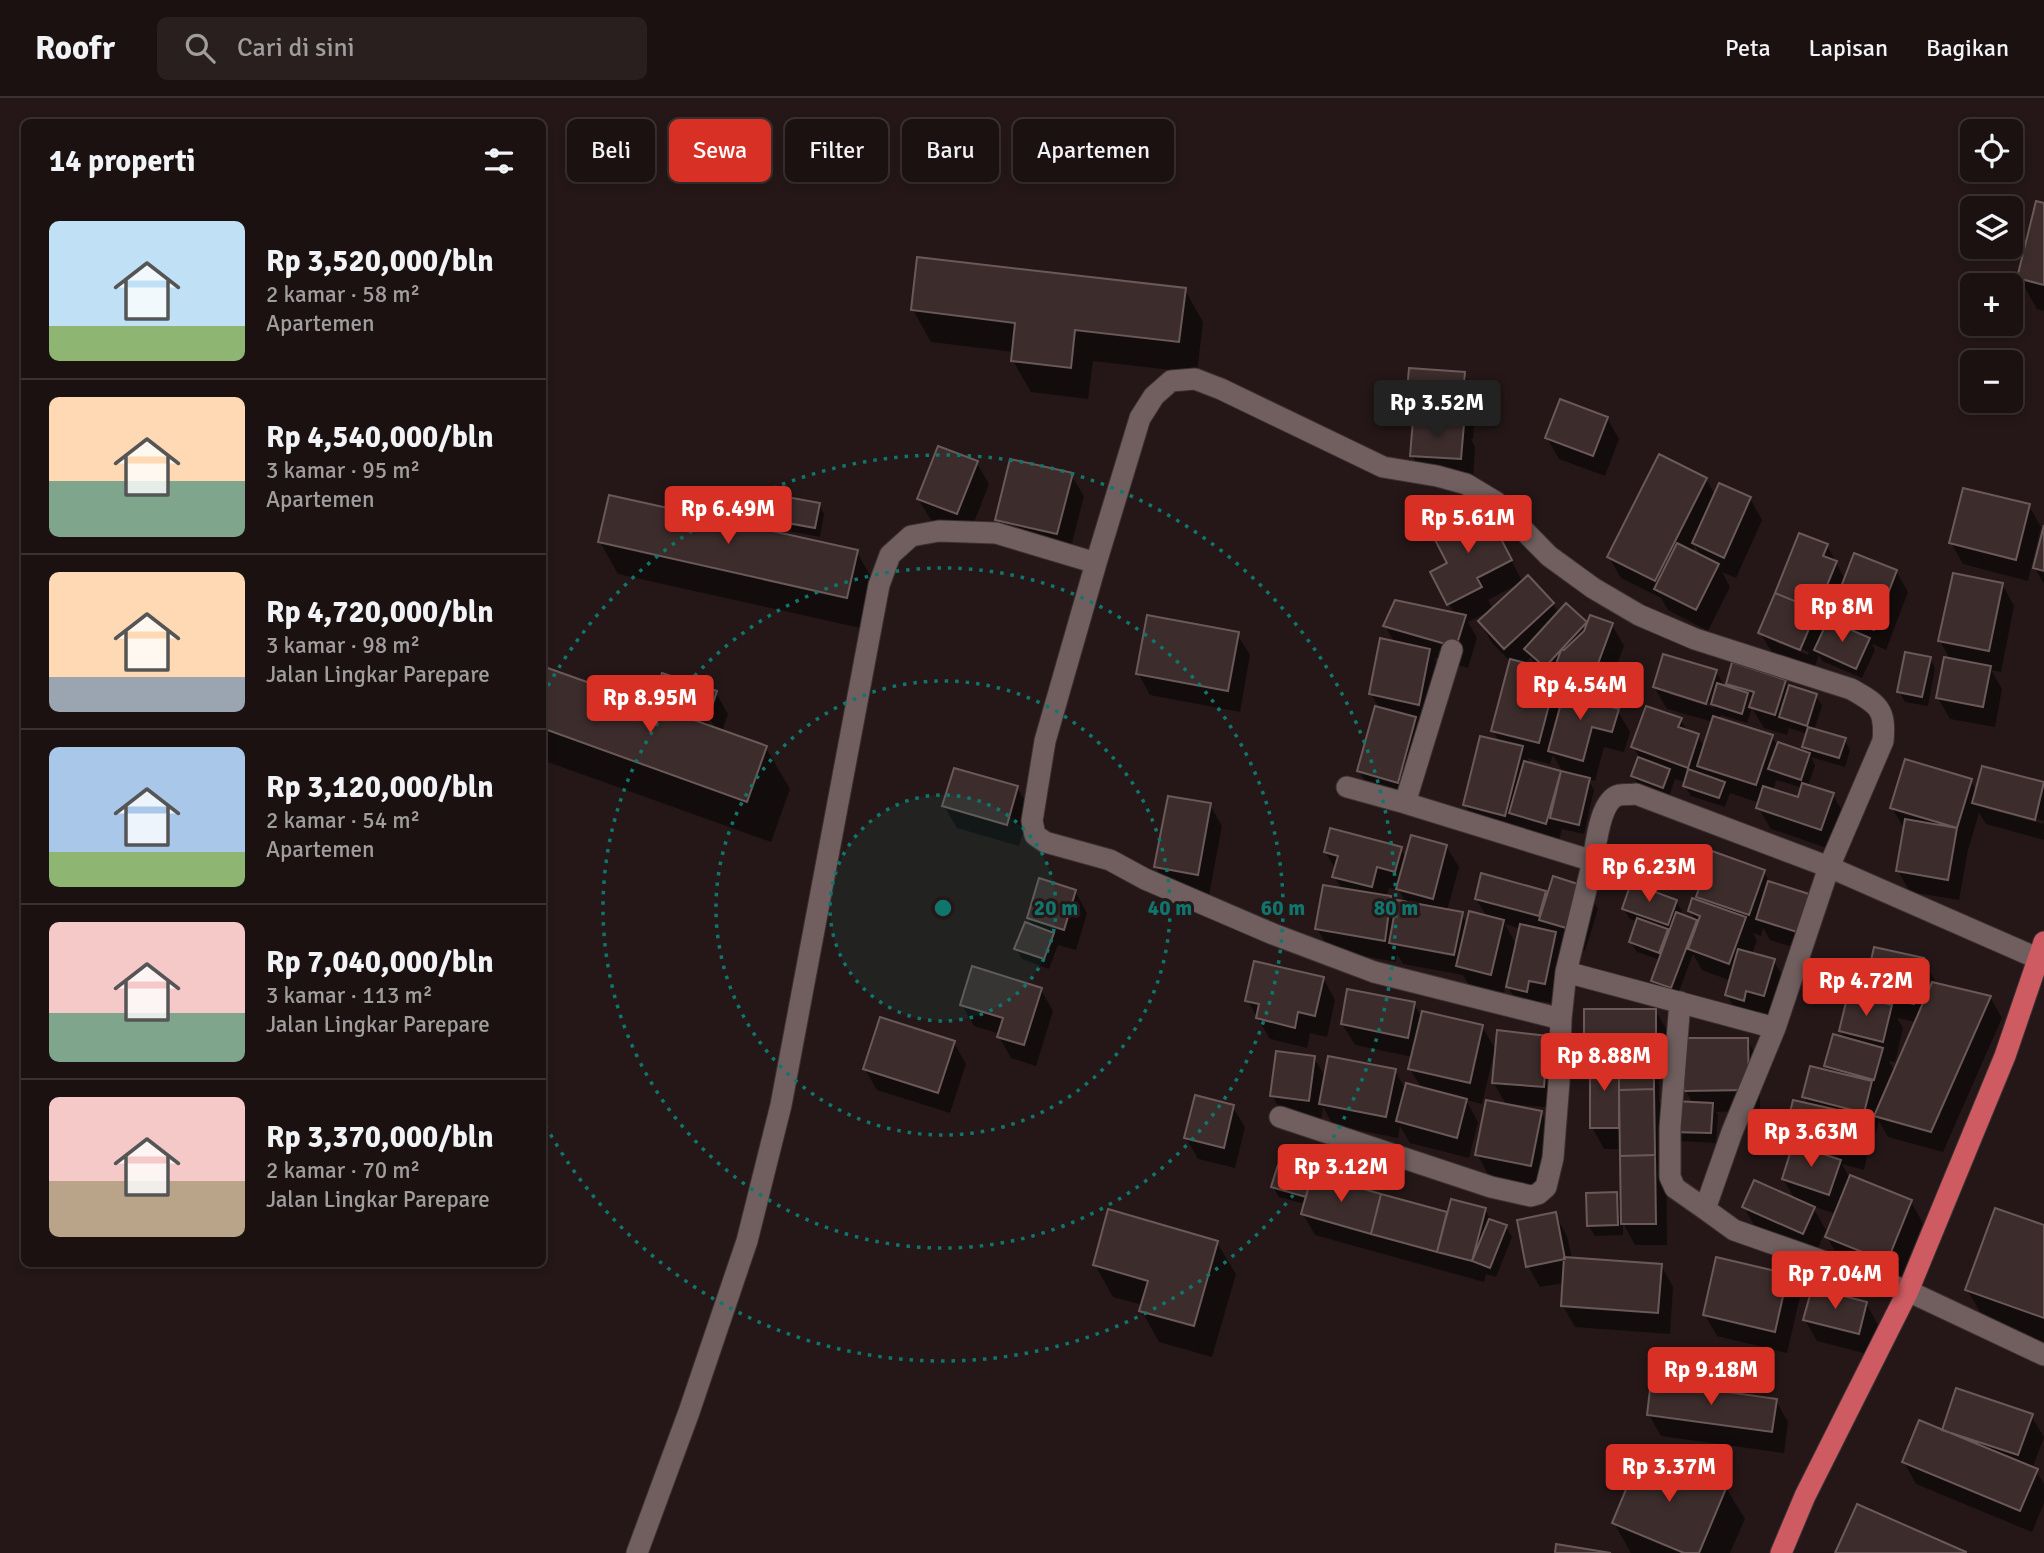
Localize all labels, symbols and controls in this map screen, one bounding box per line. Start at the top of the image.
search box [157,17,647,80]
text: Roofr [35,28,115,69]
icon: search [181,29,219,67]
text: Cari di sini [237,32,355,64]
text: Peta [1725,33,1771,63]
text: Lapisan [1809,33,1888,63]
text: Bagikan [1926,33,2009,63]
chip: Beli [567,119,655,182]
chip: Sewa [669,119,771,182]
chip: Filter [785,119,888,182]
chip: Baru [902,119,999,182]
chip: Apartemen [1013,119,1174,182]
map controls [1960,119,2023,413]
button: locate [1960,119,2023,182]
icon: filters [480,142,518,180]
text: 14 properti [49,143,196,180]
button: layers [1960,196,2023,259]
text: Rp 3,520,000/bln [266,243,494,280]
icon: home [105,249,189,333]
button: + [1960,273,2023,336]
text: 2 kamar · 58 m² [266,280,420,309]
text: Apartemen [266,309,375,338]
button: − [1960,350,2023,413]
pin: Rp 3.52M [1365,380,1509,440]
text: Rp 3.52M [1390,388,1484,417]
text: Rp 4,540,000/bln [266,419,494,456]
icon: home [105,425,189,509]
text: 3 kamar · 95 m² [266,456,420,485]
text: Apartemen [266,485,375,514]
pin: Rp 6.49M [656,486,800,546]
text: Rp 6.49M [681,494,775,523]
pin: Rp 5.61M [1396,496,1540,555]
text: Rp 5.61M [1421,503,1515,532]
pin: Rp 8M [1793,584,1891,644]
text: Rp 8M [1810,592,1874,621]
text: Rp 4,720,000/bln [266,594,494,631]
icon: home [105,600,189,684]
text: 3 kamar · 98 m² [266,631,420,660]
text: Jalan Lingkar Parepare [266,660,490,689]
pin: Rp 4.54M [1508,662,1652,722]
text: Rp 4.54M [1533,670,1627,699]
pin: Rp 8.95M [578,676,722,735]
text: Rp 8.95M [603,683,697,712]
text: Rp 3,120,000/bln [266,769,494,806]
icon: home [105,775,189,859]
text: 2 kamar · 54 m² [266,806,420,835]
text: Apartemen [266,835,375,864]
pin: Rp 6.23M [1577,844,1721,904]
text: Rp 6.23M [1602,852,1696,881]
text: 20 m [1034,895,1078,921]
text: 40 m [1148,895,1192,921]
text: 60 m [1261,895,1305,921]
text: 80 m [1374,895,1418,921]
centre of rings [931,896,955,920]
text: Rp 7,040,000/bln [266,944,494,981]
icon: home [105,950,189,1034]
pin: Rp 4.72M [1794,958,1938,1018]
text: Rp 4.72M [1819,966,1913,995]
text: 3 kamar · 113 m² [266,981,433,1010]
text: Jalan Lingkar Parepare [266,1010,490,1039]
pin: Rp 8.88M [1532,1034,1676,1093]
text: Rp 8.88M [1557,1041,1651,1070]
pin: Rp 3.63M [1739,1110,1883,1169]
text: Rp 3.63M [1764,1117,1858,1146]
text: Rp 3,370,000/bln [266,1119,494,1156]
icon: home [105,1125,189,1209]
pin: Rp 3.12M [1269,1144,1413,1204]
text: Rp 3.12M [1294,1152,1388,1181]
text: 2 kamar · 70 m² [266,1156,420,1185]
text: Jalan Lingkar Parepare [266,1185,490,1214]
pin: Rp 7.04M [1763,1252,1907,1311]
text: Rp 7.04M [1788,1259,1882,1288]
pin: Rp 9.18M [1639,1348,1783,1407]
text: Rp 9.18M [1664,1355,1758,1384]
pin: Rp 3.37M [1597,1444,1741,1504]
text: Rp 3.37M [1622,1452,1716,1481]

